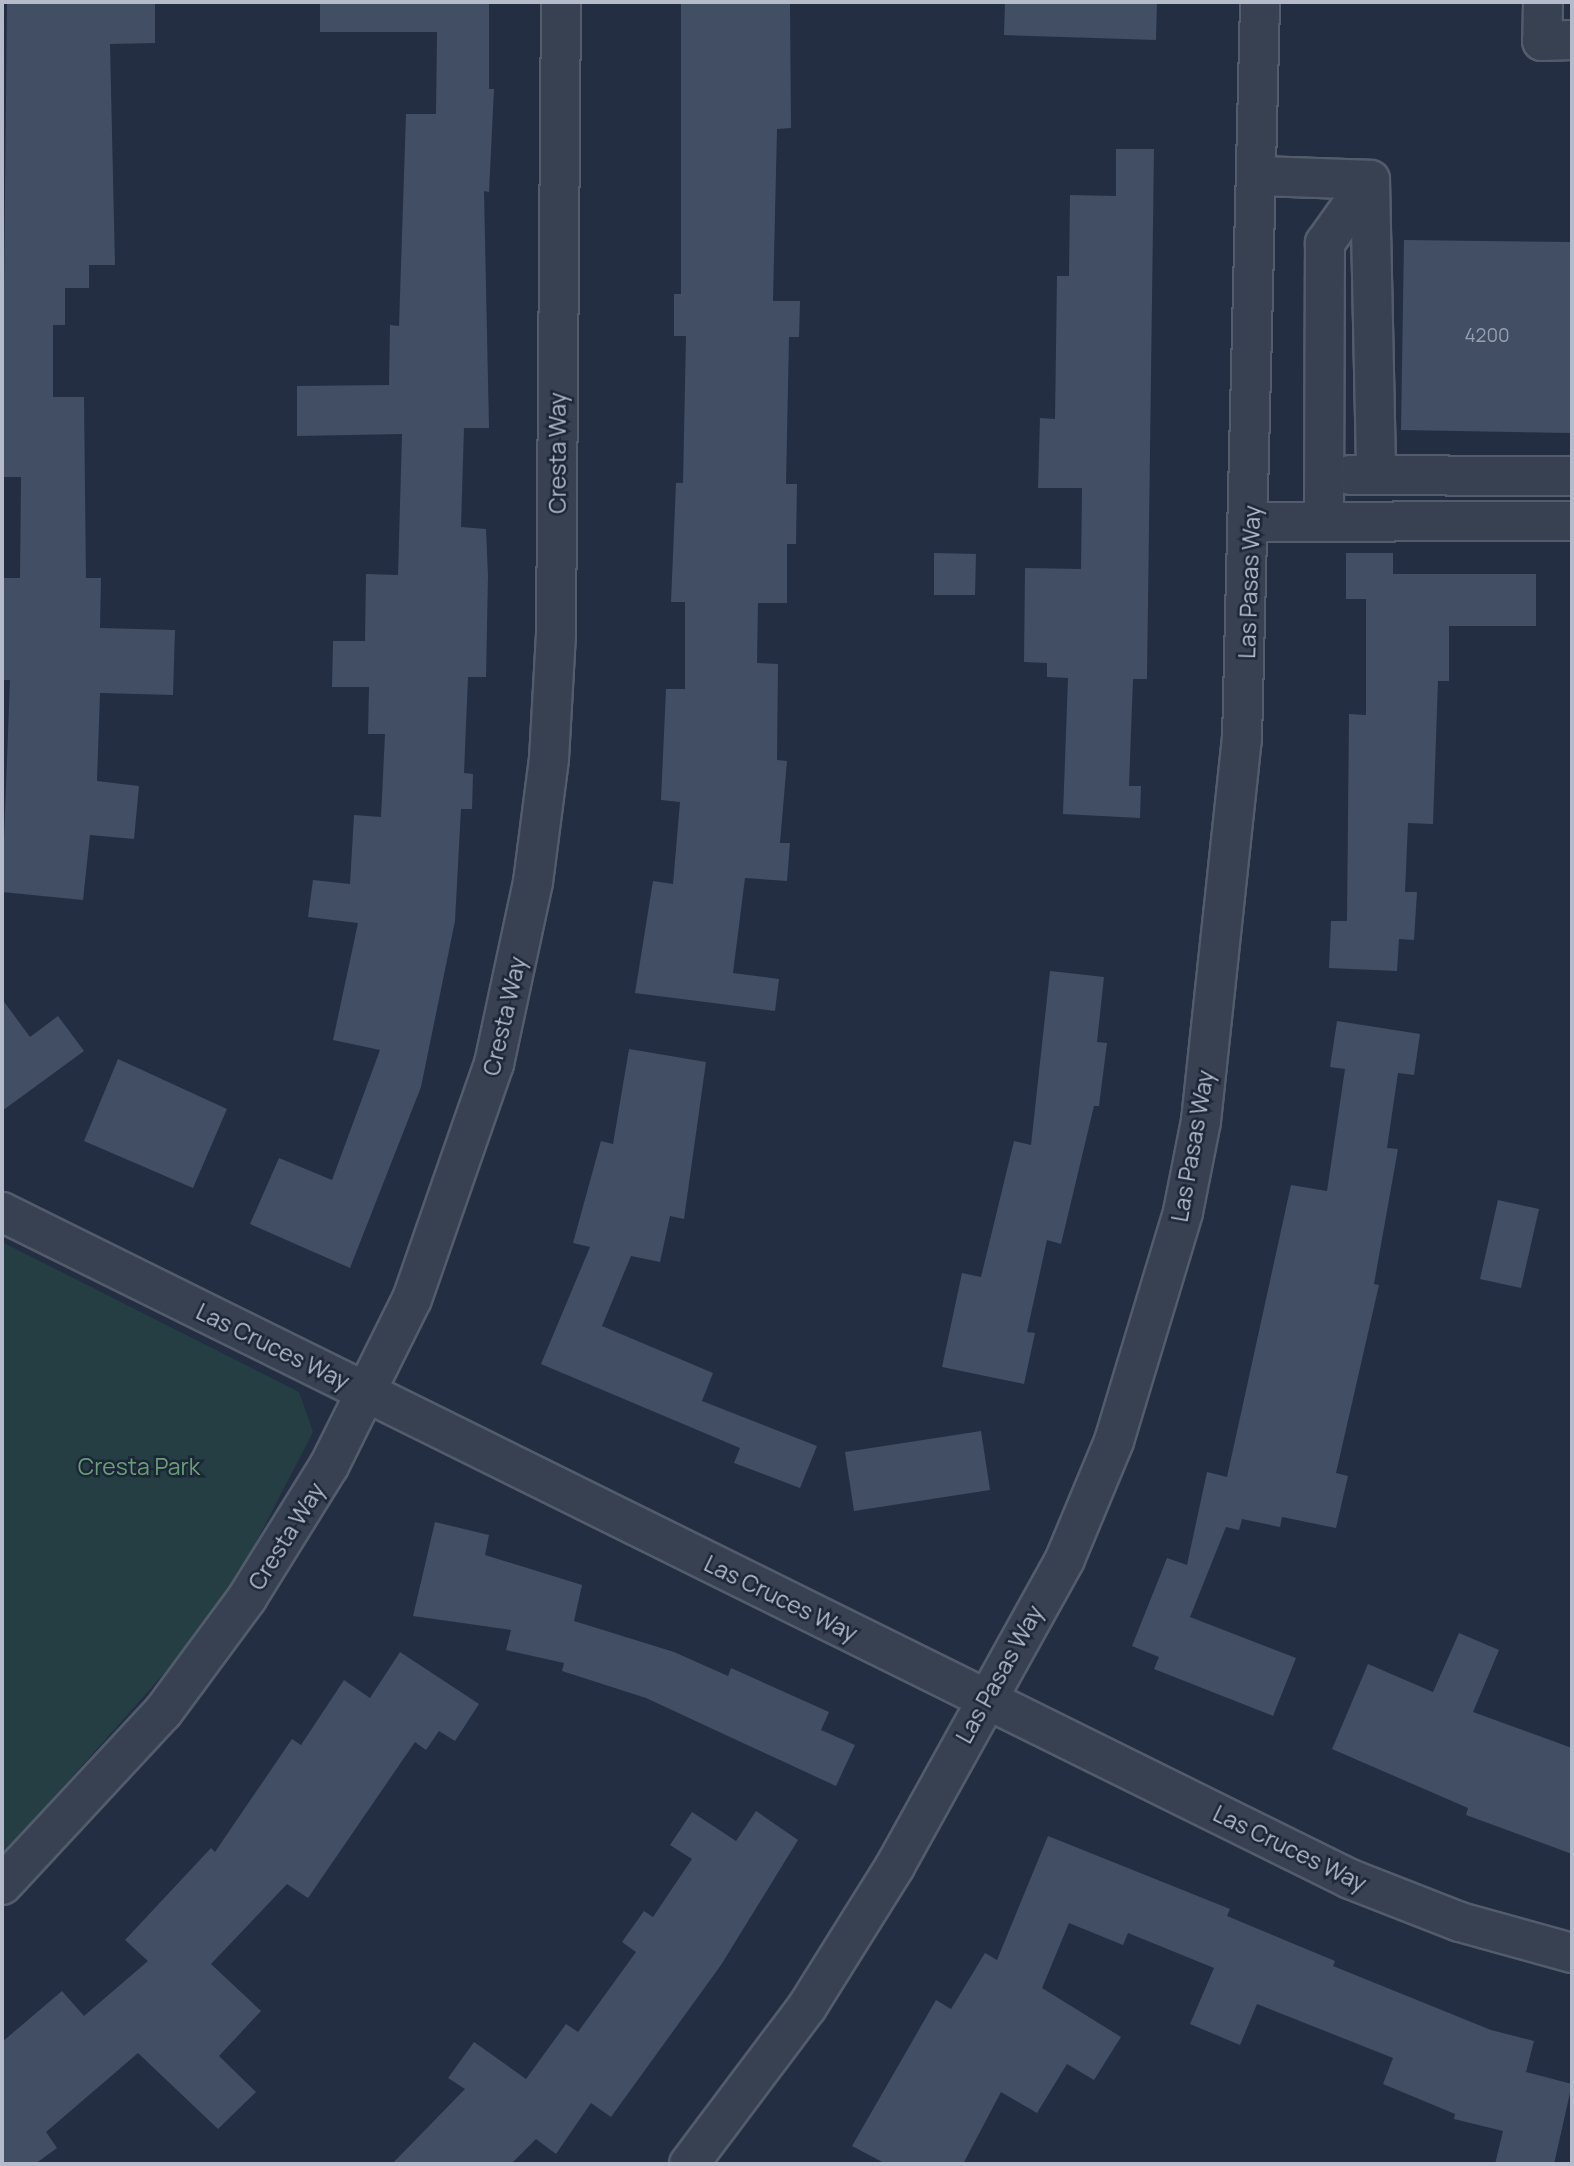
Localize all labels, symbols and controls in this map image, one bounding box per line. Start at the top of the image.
house number: 4200 [1464,325,1510,347]
street label: Cresta Way [543,392,571,514]
street label: Las Pasas Way [1233,505,1265,659]
street label: Cresta Way [477,954,531,1078]
street label: Las Pasas Way [1165,1068,1219,1224]
street label: Las Cruces Way [192,1297,354,1395]
park label: Cresta Park [78,1452,200,1480]
street label: Cresta Way [242,1477,330,1595]
street label: Las Cruces Way [700,1549,862,1647]
street label: Las Pasas Way [950,1600,1048,1748]
street label: Las Cruces Way [1209,1799,1371,1897]

